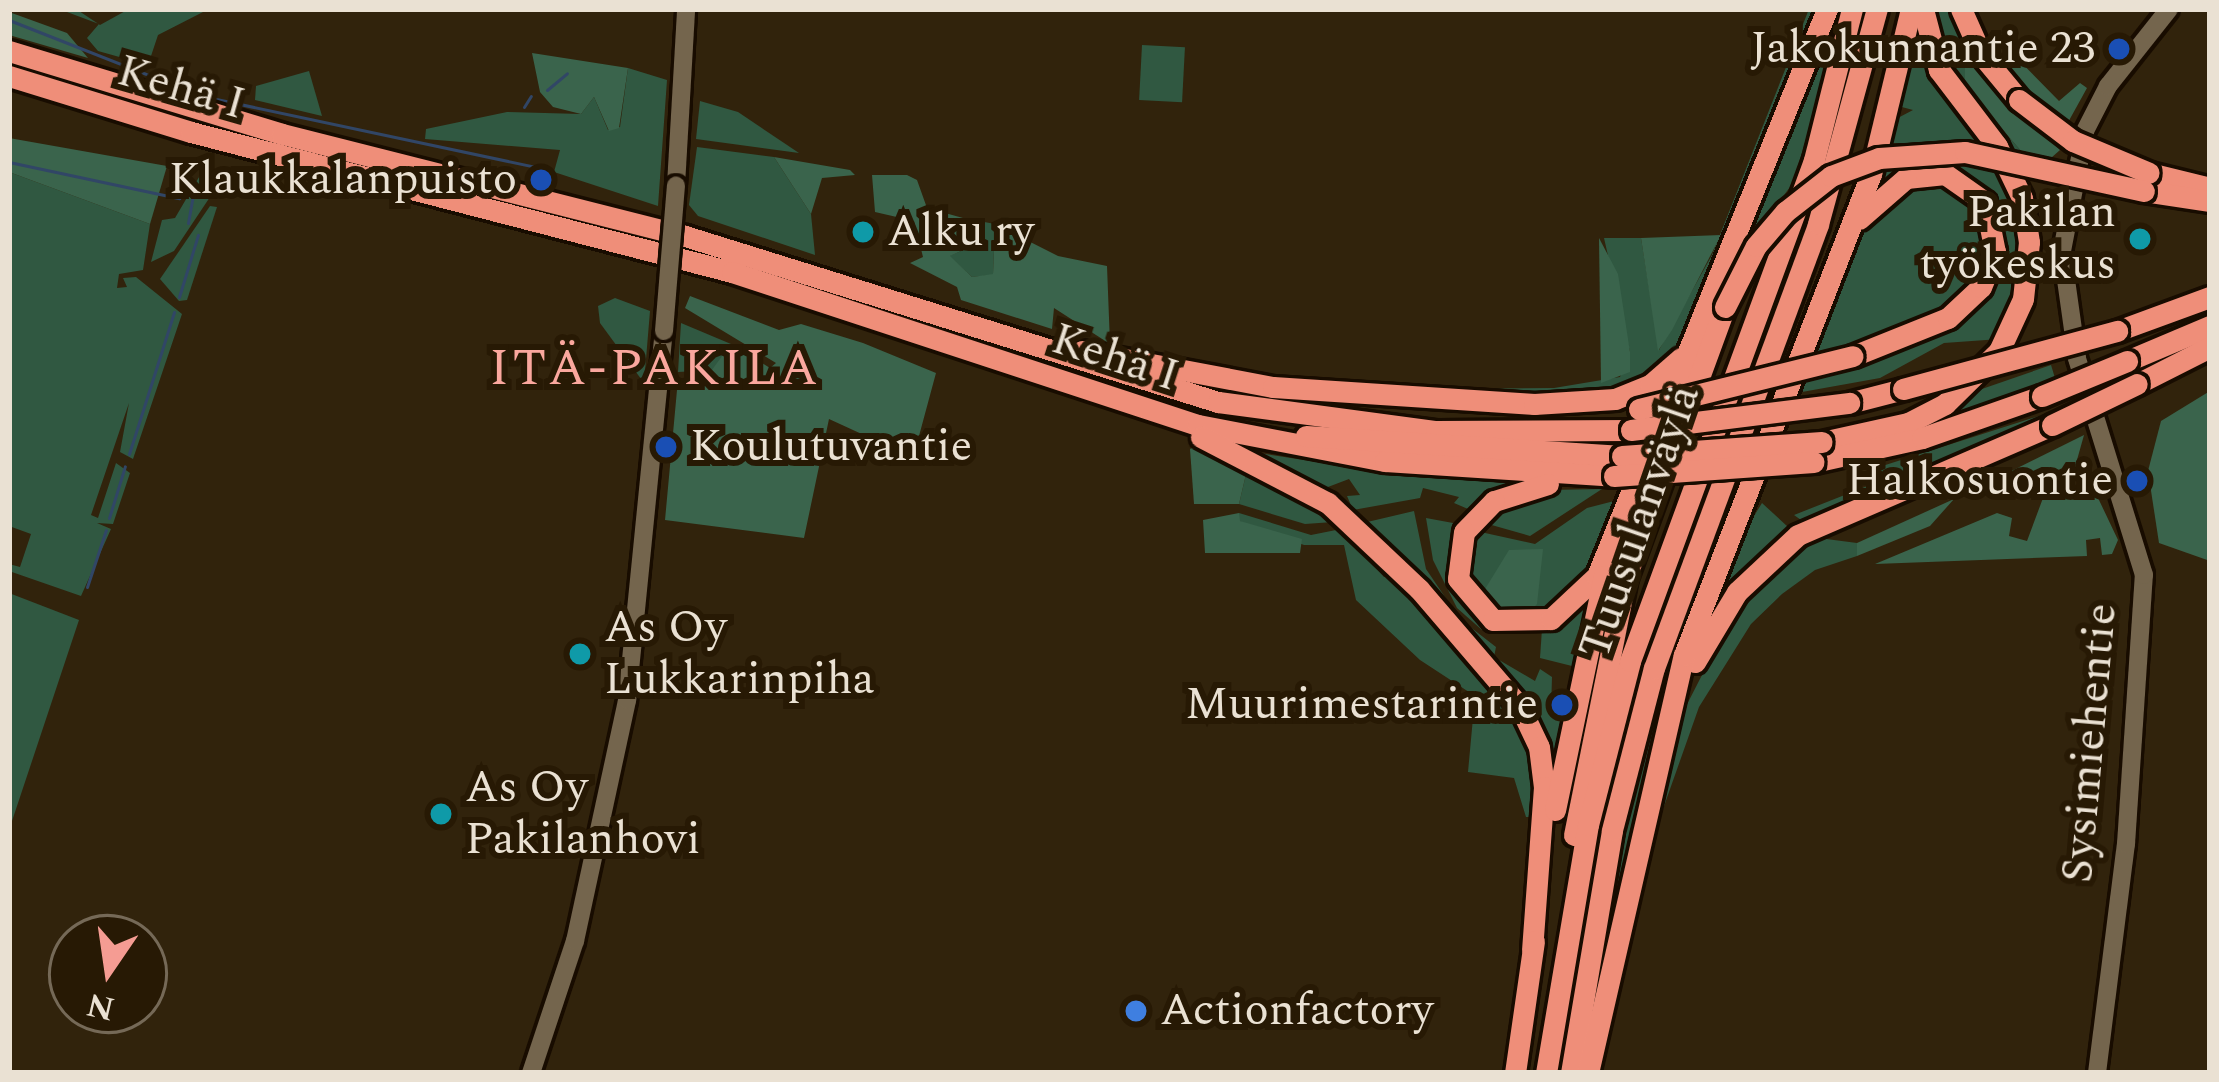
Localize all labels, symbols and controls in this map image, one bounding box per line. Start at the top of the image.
place label: Jakokunnantie 23 [1750,22,2095,76]
marker: Jakokunnantie 23 [2106,36,2132,62]
street label: Kehä I [111,44,251,132]
place label: Klaukkalanpuisto [169,153,517,207]
marker: Klaukkalanpuisto [528,167,554,193]
place label: Pakilan työkeskus [1919,186,2116,292]
place label: Alku ry [887,205,1034,259]
marker: Alku ry [850,219,876,245]
marker: Pakilan työkeskus [2127,226,2153,252]
street label: Kehä I [1045,312,1185,404]
district label: ITÄ-PAKILA [489,338,821,400]
street label: Tuusulanväylä [1568,378,1712,666]
place label: Koulutuvantie [690,420,972,474]
marker: Koulutuvantie [653,434,679,460]
place label: Halkosuontie [1846,454,2113,508]
marker: Halkosuontie [2124,468,2150,494]
place label: As Oy Lukkarinpiha [604,601,874,707]
street label: Sysimiehentie [2051,601,2129,885]
marker: As Oy Lukkarinpiha [567,641,593,667]
place label: Muurimestarintie [1185,678,1538,732]
marker: Muurimestarintie [1549,692,1575,718]
place label: As Oy Pakilanhovi [465,761,700,867]
marker: As Oy Pakilanhovi [428,801,454,827]
north arrow [48,914,168,1034]
text: N [82,979,119,1034]
place label: Actionfactory [1160,984,1433,1038]
marker: Actionfactory [1123,998,1149,1024]

